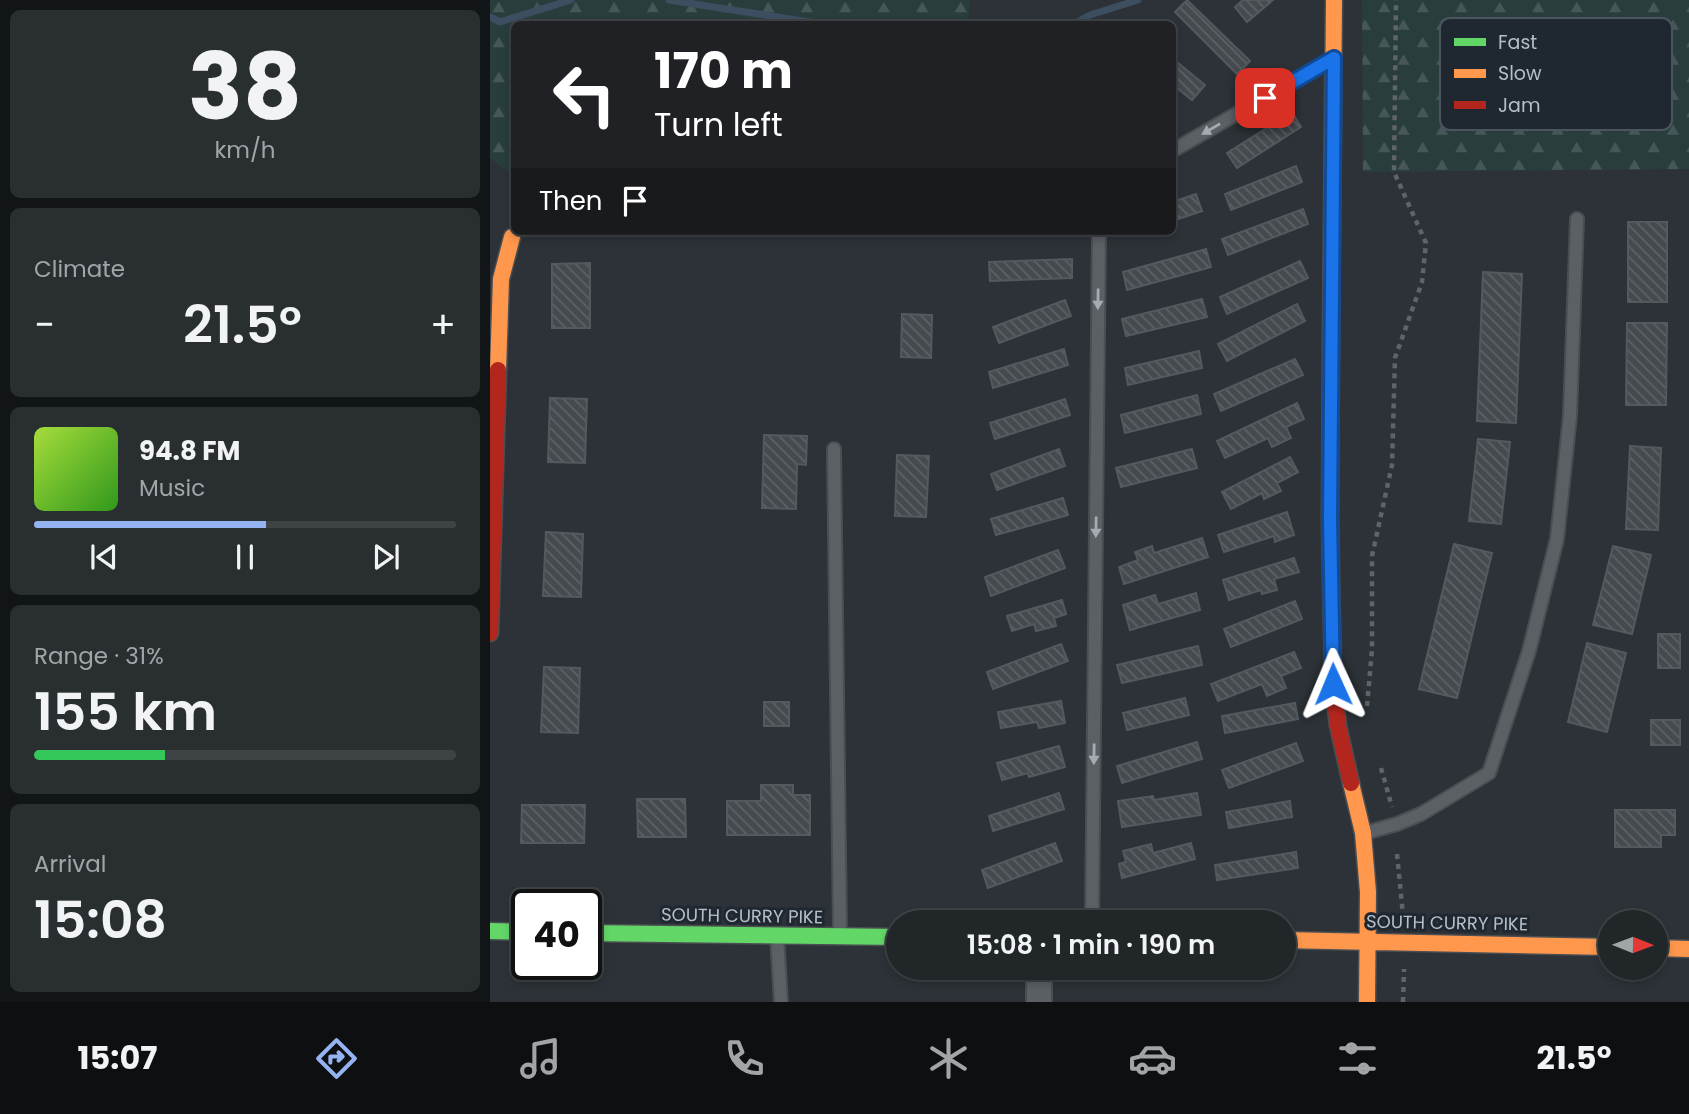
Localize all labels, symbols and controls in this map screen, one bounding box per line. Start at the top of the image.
legend [1440,18,1672,130]
text: 38 [188,23,302,151]
text: Fast [1498,29,1537,56]
text: 170 m [654,37,793,105]
icon: left [539,49,630,140]
text: Slow [1498,60,1542,87]
pin [1235,68,1295,128]
icon: arrive [1246,79,1284,117]
text: Jam [1498,92,1540,119]
text: Turn left [654,102,783,147]
one-way arrow [1201,123,1220,135]
text: km/h [214,134,276,166]
icon: arrive [616,182,654,220]
text: Then [539,183,602,219]
text: Climate [34,253,125,285]
text: 21.5° [183,288,302,361]
one-way arrow [1092,288,1104,310]
text: − [34,298,55,351]
text: + [430,298,456,351]
text: 94.8 FM [139,433,240,469]
text: Music [139,472,205,504]
one-way arrow [1090,516,1102,538]
icon: previous [85,538,123,576]
icon: pause [226,538,264,576]
icon: next [367,538,405,576]
text: Range · 31% [34,640,164,672]
position arrow [1296,647,1370,721]
text: 155 km [34,675,217,748]
one-way arrow [1088,743,1100,765]
text: Arrival [34,848,106,880]
text: 15:08 [34,883,167,956]
speed limit sign: 40 [511,889,602,980]
street label: SOUTH CURRY PIKE [661,902,823,929]
street label: SOUTH CURRY PIKE [1366,909,1528,936]
north arrow [1598,910,1668,980]
map controls [1598,910,1668,980]
text: 15:08 · 1 min · 190 m [967,927,1215,963]
icon: directions [312,1034,361,1083]
icon: music [516,1034,565,1083]
icon: phone [720,1034,769,1083]
icon: climate [924,1034,973,1083]
icon: car [1128,1034,1177,1083]
icon: filters [1333,1034,1382,1083]
text: 15:07 [78,1035,157,1080]
text: 21.5° [1537,1035,1611,1080]

